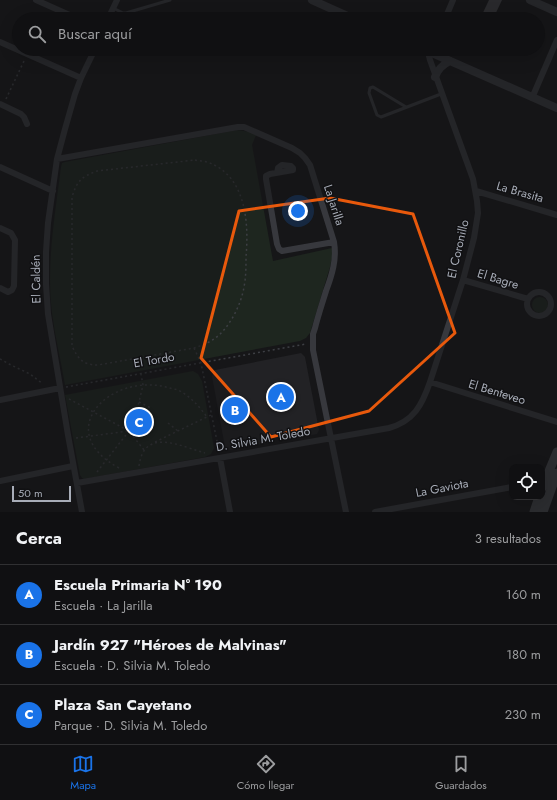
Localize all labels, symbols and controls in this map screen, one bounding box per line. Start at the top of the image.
search box [12,12,545,56]
icon: search [26,23,48,45]
text: Buscar aquí [58,23,132,45]
street label: La Brasita [494,177,546,207]
street label: La Jarilla [319,182,349,228]
your location [288,201,308,221]
street label: El Coronillo [443,217,474,280]
street label: El Caldén [27,254,45,304]
street label: El Bagre [475,264,521,294]
street label: El Tordo [132,347,176,372]
street label: El Benteveo [466,375,528,409]
pin: A [268,382,294,412]
pin: B [222,395,248,425]
pin: C [126,407,152,437]
street label: D. Silvia M. Toledo [214,422,312,456]
map controls [509,464,545,500]
button: locate [509,464,545,500]
street label: La Gaviota [414,474,470,502]
scale bar [12,484,71,503]
text: 50 m [18,485,43,501]
text: Cerca [16,526,62,550]
text: 3 resultados [475,529,541,548]
text: Escuela Primaria Nº 190 [54,574,222,596]
text: A [24,585,34,604]
text: 160 m [506,585,541,604]
text: Escuela · La Jarilla [54,596,153,615]
text: Jardín 927 "Héroes de Malvinas" [54,634,287,656]
text: B [25,645,33,664]
text: 180 m [506,645,541,664]
text: Escuela · D. Silvia M. Toledo [54,656,210,675]
text: Plaza San Cayetano [54,694,192,716]
text: C [24,705,34,724]
text: 230 m [505,705,541,724]
text: Parque · D. Silvia M. Toledo [54,716,207,735]
tab: Mapa [70,753,96,793]
tab: Cómo llegar [237,753,294,793]
tab: Guardados [435,753,487,793]

